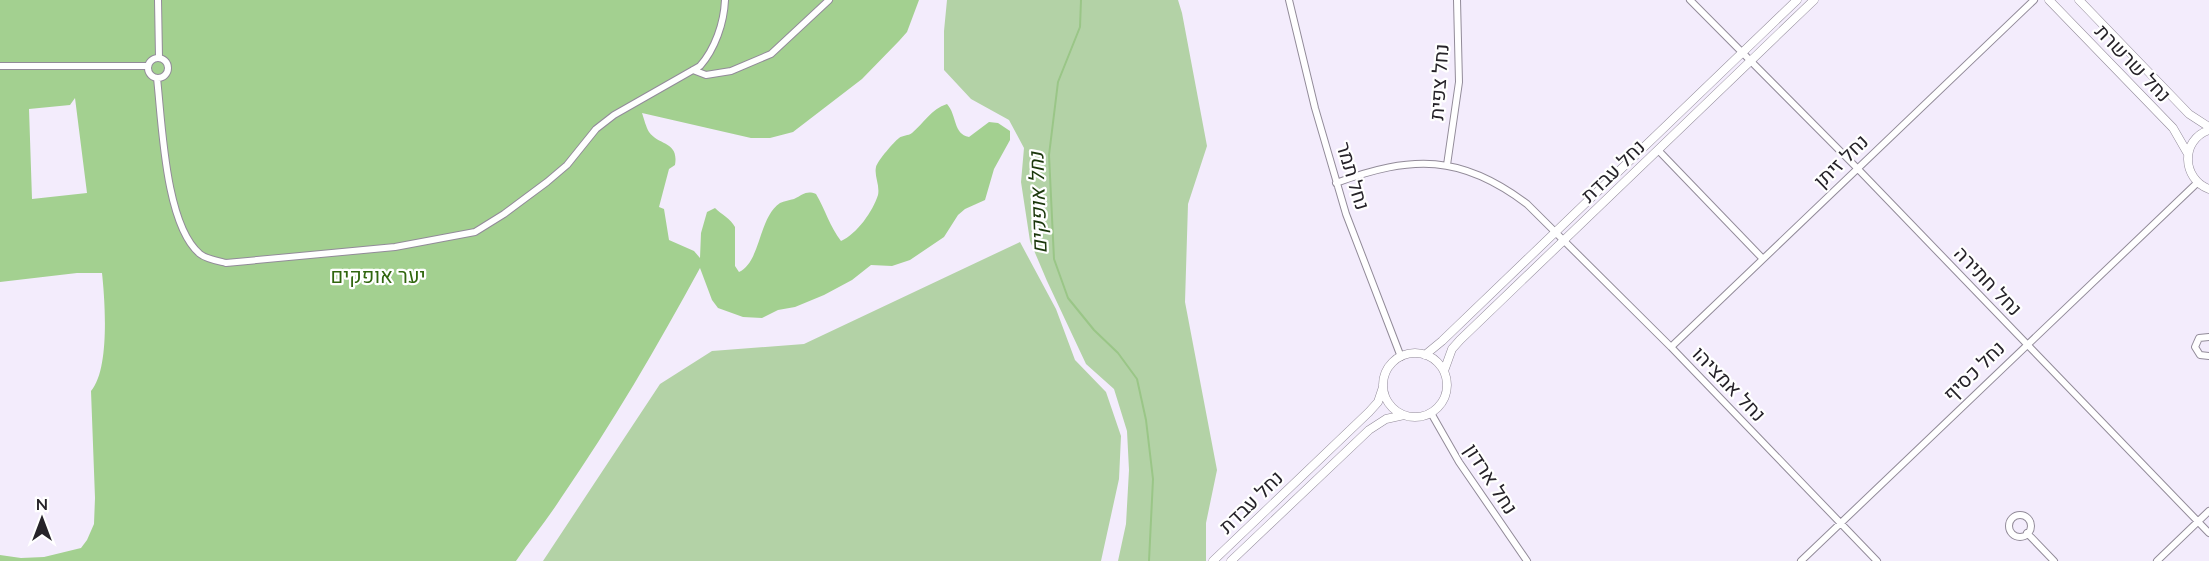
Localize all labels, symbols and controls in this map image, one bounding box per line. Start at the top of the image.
street label: נחל שרשרת [2091,18,2177,106]
street label: נחל צפית [1423,43,1453,121]
street label: נחל זיתן [1808,129,1872,192]
street label: נחל עבדת [1575,134,1649,207]
street label: נחל תמר [1332,139,1376,213]
water label: נחל אופקים [1022,150,1052,254]
street label: נחל חתירה [1950,241,2028,320]
park label: יער אופקים [331,263,425,287]
street label: נחל כסיף [1938,335,2009,405]
street label: נחל אמציהו [1688,341,1771,426]
street label: נחל ארדון [1460,439,1524,518]
street label: נחל עבדת [1213,465,1287,538]
north arrow [12,489,72,549]
text: N [36,494,48,513]

